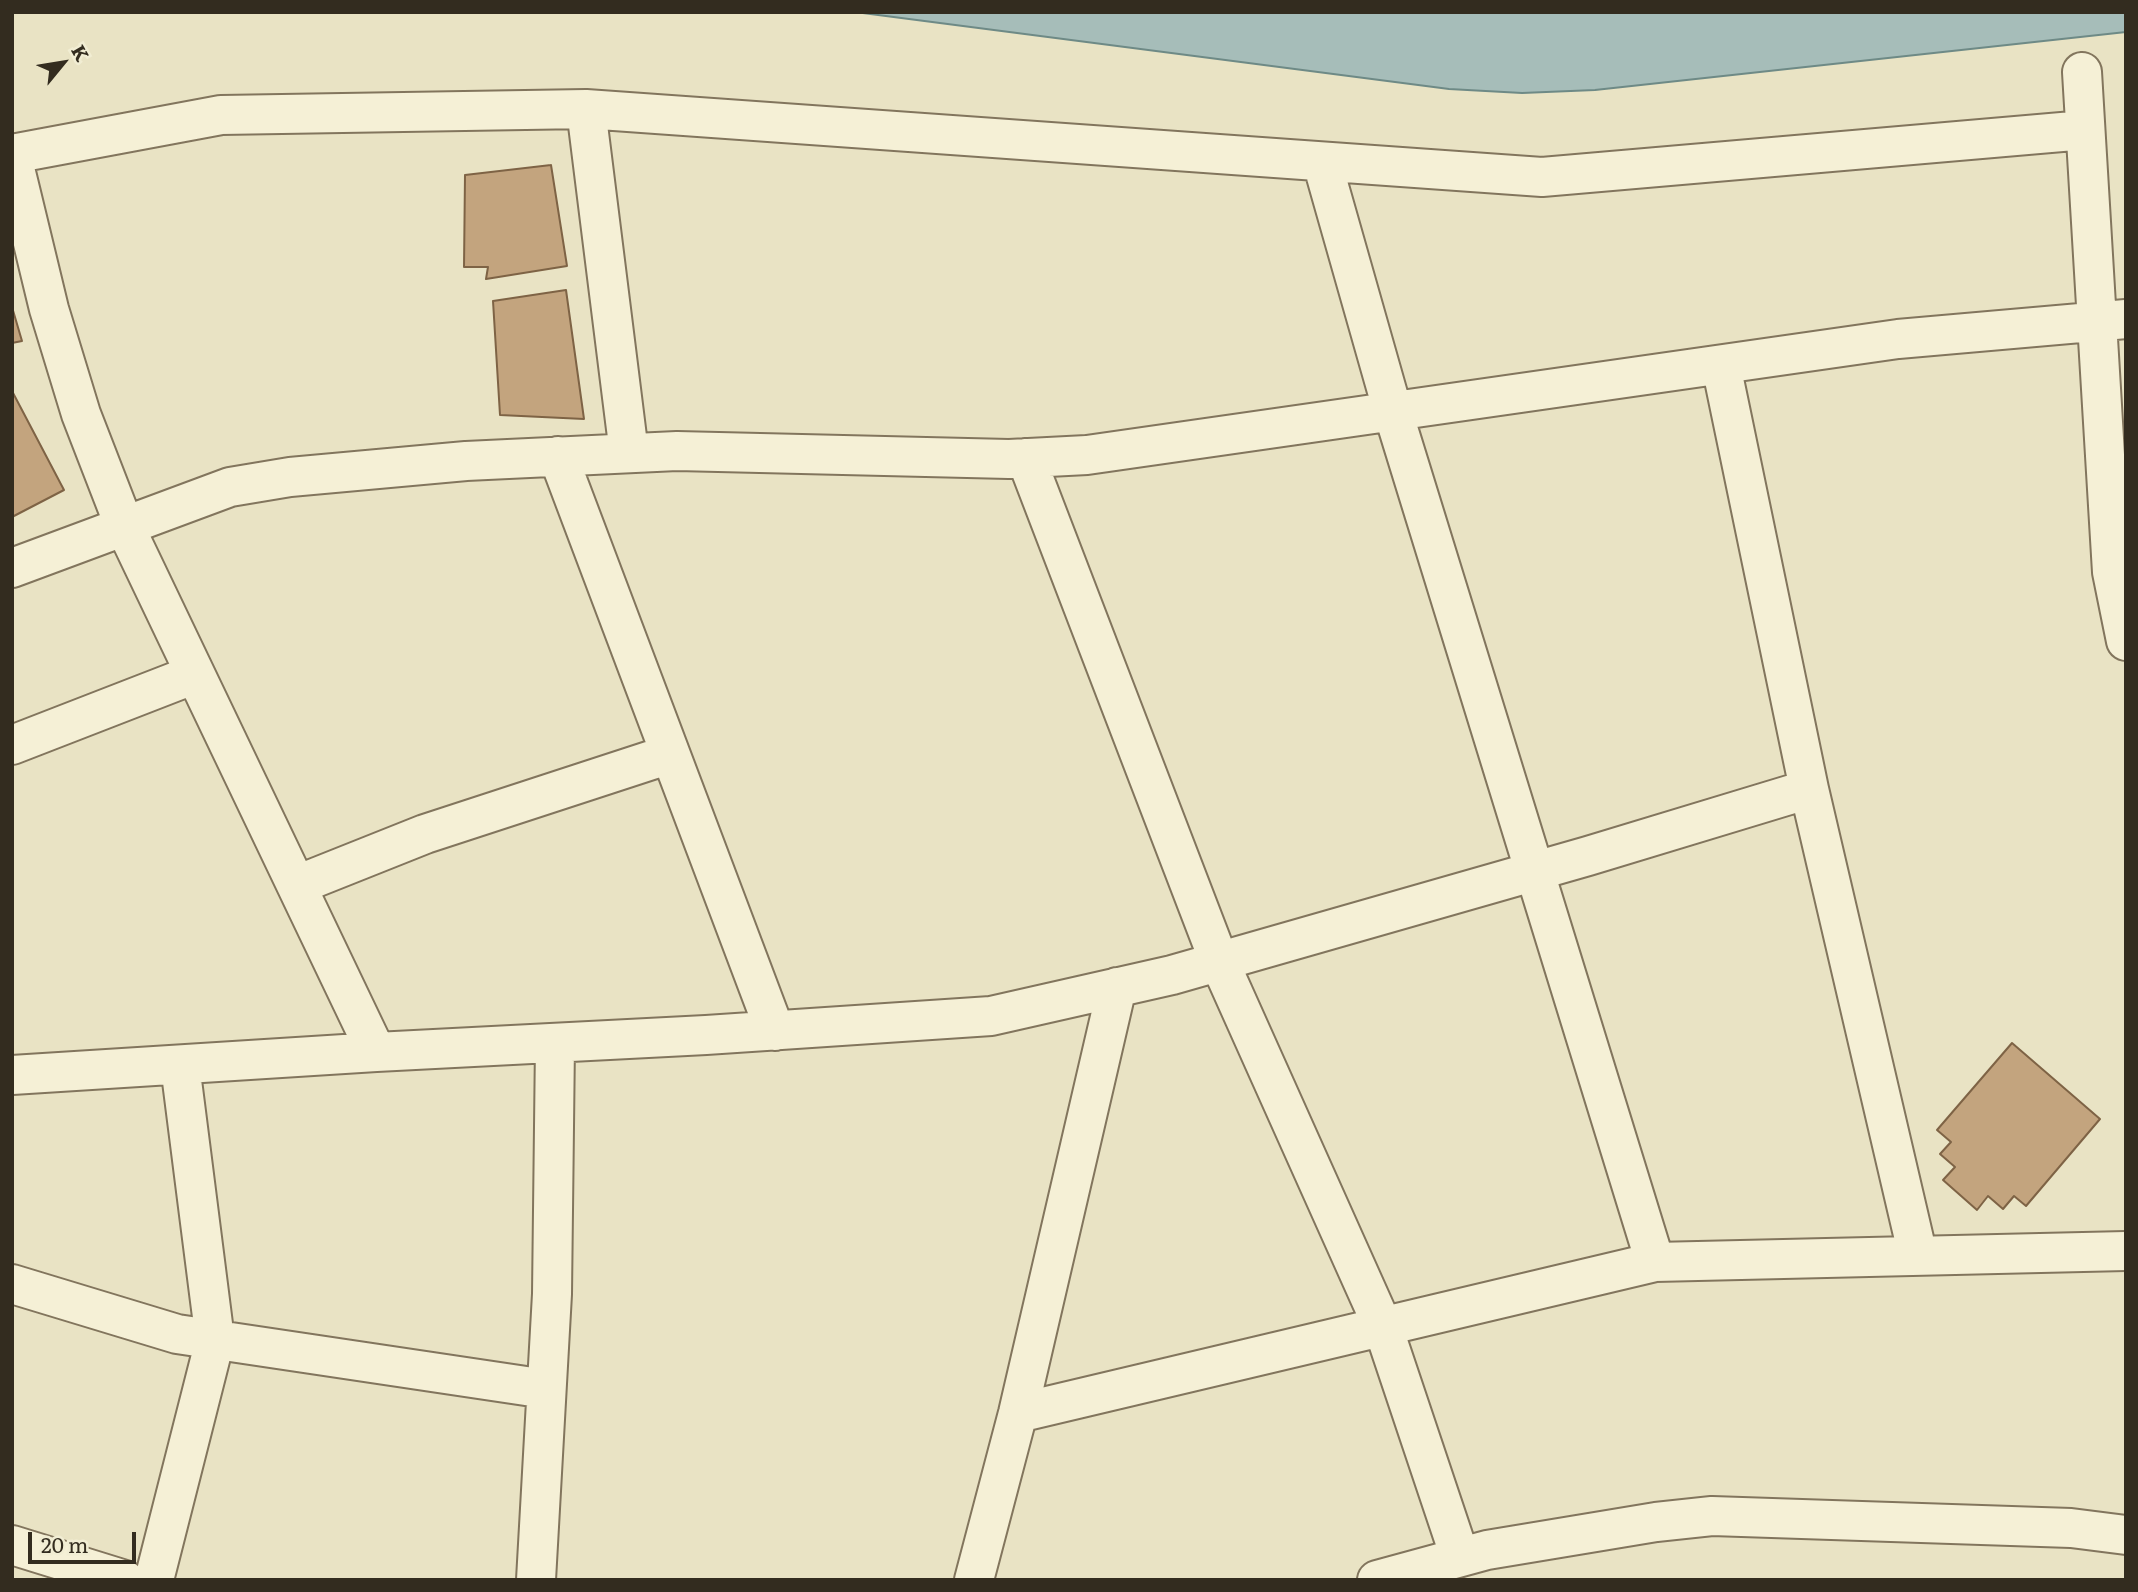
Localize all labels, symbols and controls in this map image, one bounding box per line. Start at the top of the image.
north arrow [28,28,98,98]
text: K [65,39,97,66]
scale bar [32,1518,140,1562]
text: 20 m [41,1528,88,1559]

